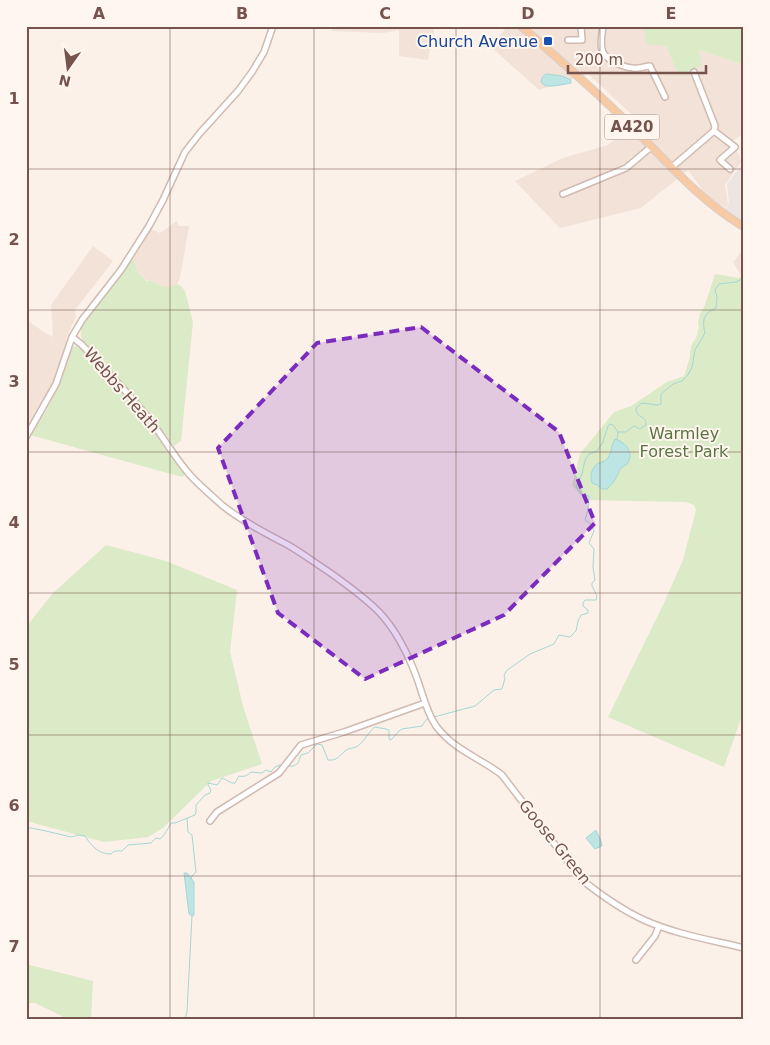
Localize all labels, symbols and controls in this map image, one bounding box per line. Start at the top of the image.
text: A [93,4,106,23]
text: B [236,4,248,23]
text: C [379,4,391,23]
text: D [521,4,535,23]
text: E [666,4,676,23]
place label: Church Avenue [417,32,538,51]
marker: Church Avenue [542,35,554,47]
north arrow [42,42,92,92]
scale bar [568,42,705,74]
text: 200 m [575,51,623,69]
text: N [57,71,72,90]
text: 1 [8,89,20,108]
road number: A420 [604,114,660,140]
text: 2 [8,230,20,249]
street label: Webbs Heath [80,344,164,436]
text: 3 [8,372,20,391]
park label: Warmley Forest Park [640,424,729,461]
text: 4 [8,513,20,532]
text: 5 [8,655,20,674]
text: 6 [8,796,20,815]
street label: Goose Green [515,796,595,888]
text: 7 [8,937,20,956]

